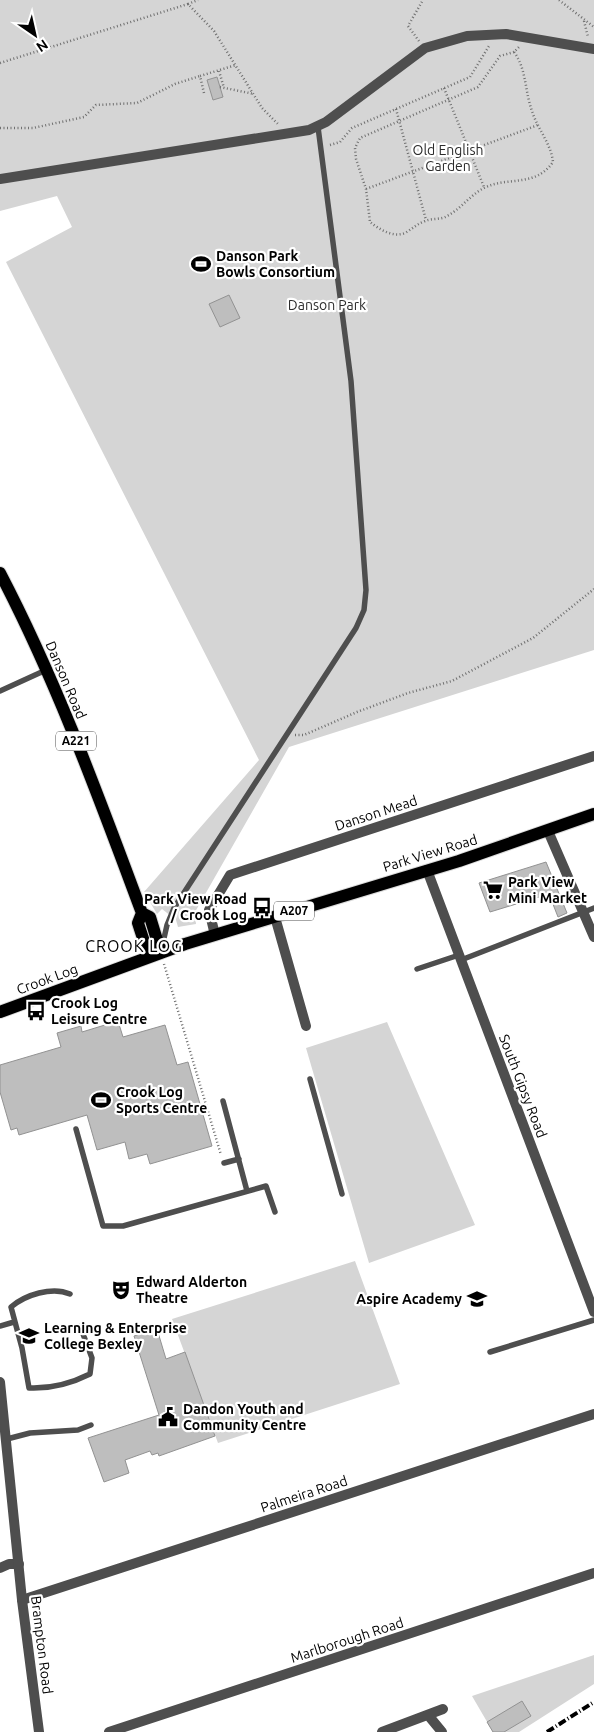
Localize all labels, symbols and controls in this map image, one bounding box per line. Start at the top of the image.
north arrow [10,10,60,60]
text: N [33,36,51,55]
park label: Old English Garden [413,142,483,174]
place label: Danson Park Bowls Consortium [216,248,335,280]
sports icon: Danson Park Bowls Consortium [190,253,212,275]
park label: Danson Park [288,297,366,313]
street label: Danson Road [42,639,90,721]
road number: A221 [56,731,96,750]
street label: Danson Mead [333,792,419,834]
street label: Park View Road [381,831,479,875]
place label: Park View Mini Market [508,874,587,906]
supermarket icon: Park View Mini Market [482,879,504,901]
place label: Park View Road / Crook Log [144,891,247,923]
bus stop icon: Park View Road / Crook Log [251,896,273,918]
road number: A207 [274,901,314,920]
district label: CROOK LOG [85,937,183,955]
street label: Crook Log [14,961,80,997]
place label: Crook Log Leisure Centre [51,995,147,1027]
bus stop icon: Crook Log Leisure Centre [25,1000,47,1022]
street label: South Gipsy Road [496,1032,550,1140]
place label: Crook Log Sports Centre [116,1084,207,1116]
sports icon: Crook Log Sports Centre [90,1089,112,1111]
place label: Edward Alderton Theatre [136,1274,247,1306]
theatre icon: Edward Alderton Theatre [110,1279,132,1301]
school or university icon: Aspire Academy [466,1288,488,1310]
place label: Aspire Academy [356,1291,463,1307]
place label: Learning & Enterprise College Bexley [44,1320,187,1352]
school or university icon: Learning & Enterprise College Bexley [18,1325,40,1347]
place label: Dandon Youth and Community Centre [183,1401,306,1433]
public building icon: Dandon Youth and Community Centre [157,1406,179,1428]
street label: Palmeira Road [259,1472,349,1516]
street label: Brampton Road [28,1595,56,1695]
street label: Marlborough Road [289,1614,405,1666]

